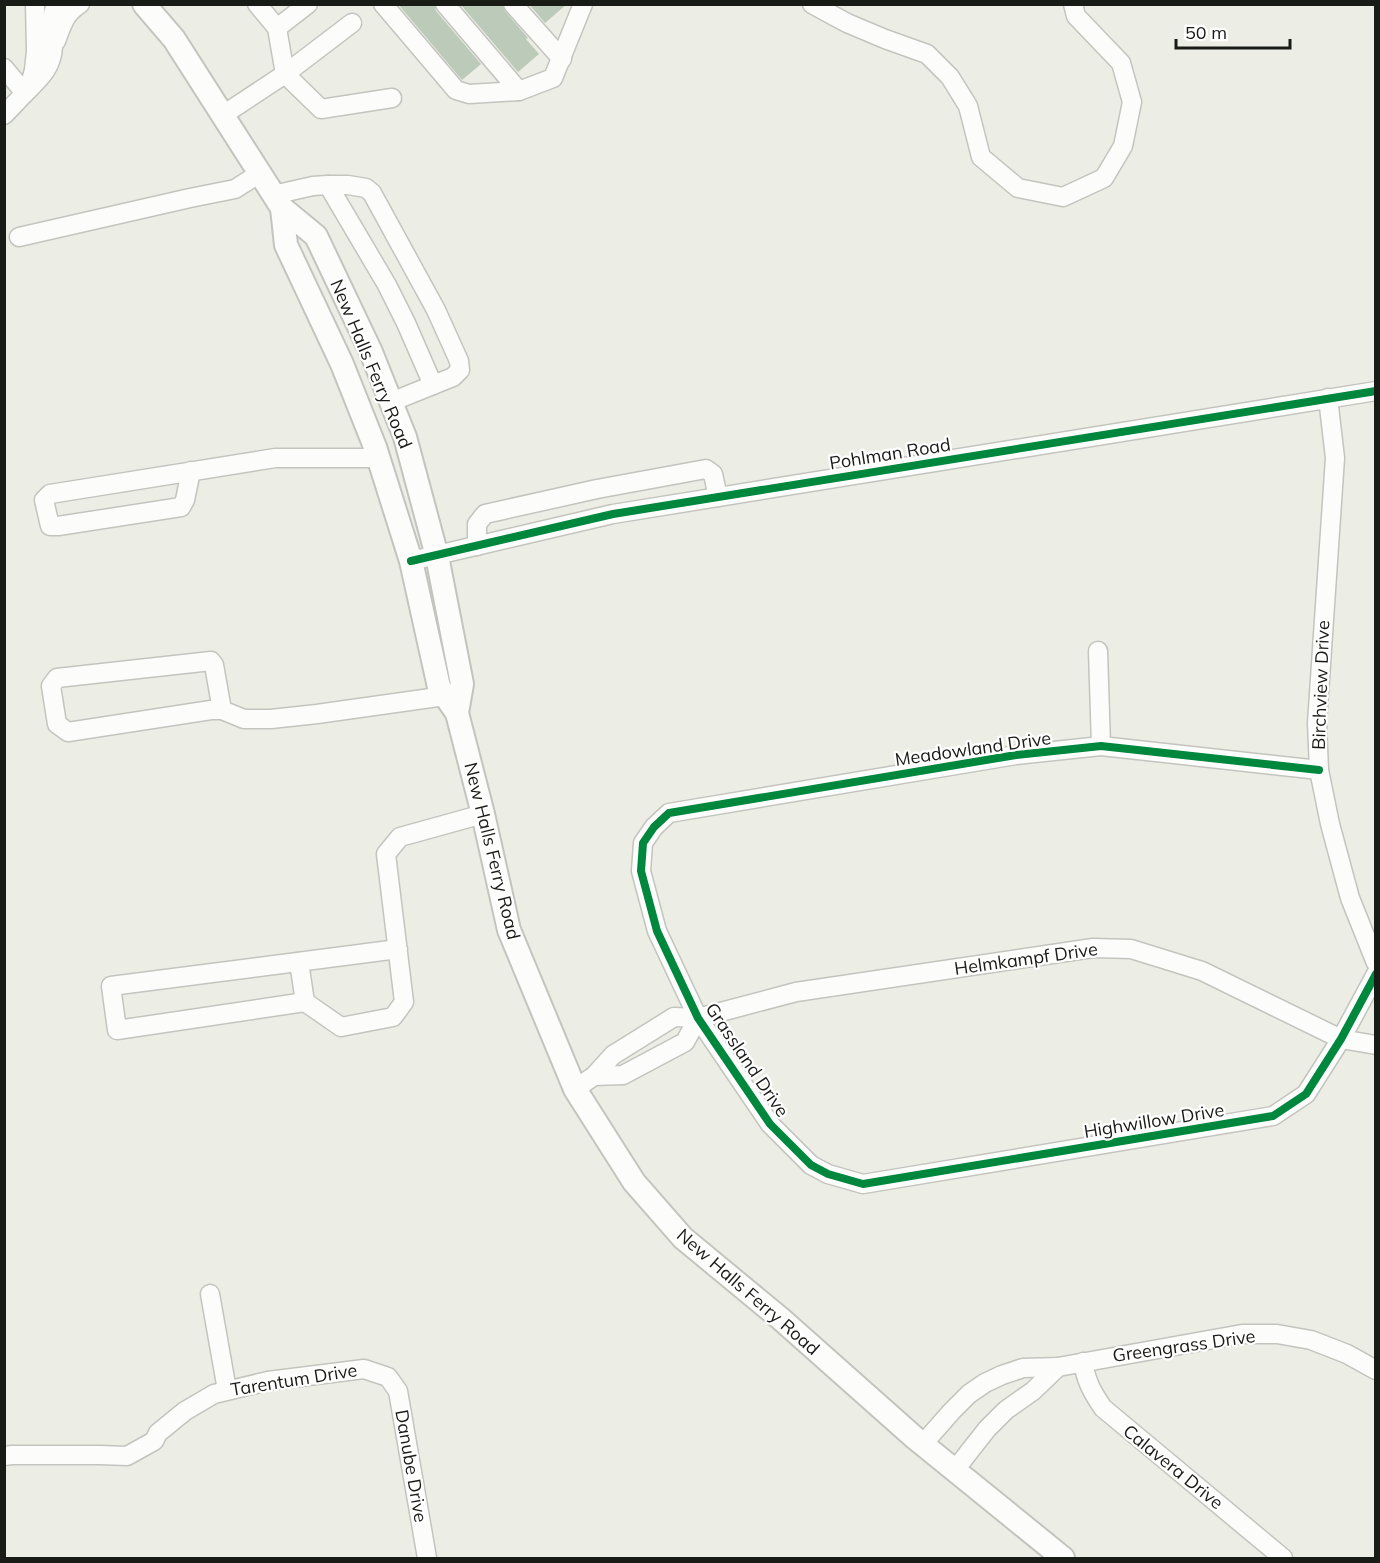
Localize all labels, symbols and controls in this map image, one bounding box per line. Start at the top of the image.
scale bar [1176,12,1290,50]
text: 50 m [1185,21,1227,44]
street label: New Halls Ferry Road [325,276,418,452]
street label: Pohlman Road [828,433,952,474]
street label: Birchview Drive [1307,620,1334,750]
street label: Meadowland Drive [893,726,1052,771]
street label: New Halls Ferry Road [459,760,526,942]
street label: Helmkampf Drive [953,937,1099,980]
street label: Grassland Drive [701,998,794,1121]
street label: Highwillow Drive [1082,1098,1226,1143]
street label: New Halls Ferry Road [672,1223,824,1360]
street label: Greengrass Drive [1111,1324,1257,1367]
street label: Tarentum Drive [229,1358,359,1401]
street label: Danube Drive [390,1408,433,1524]
street label: Calavera Drive [1118,1419,1228,1514]

